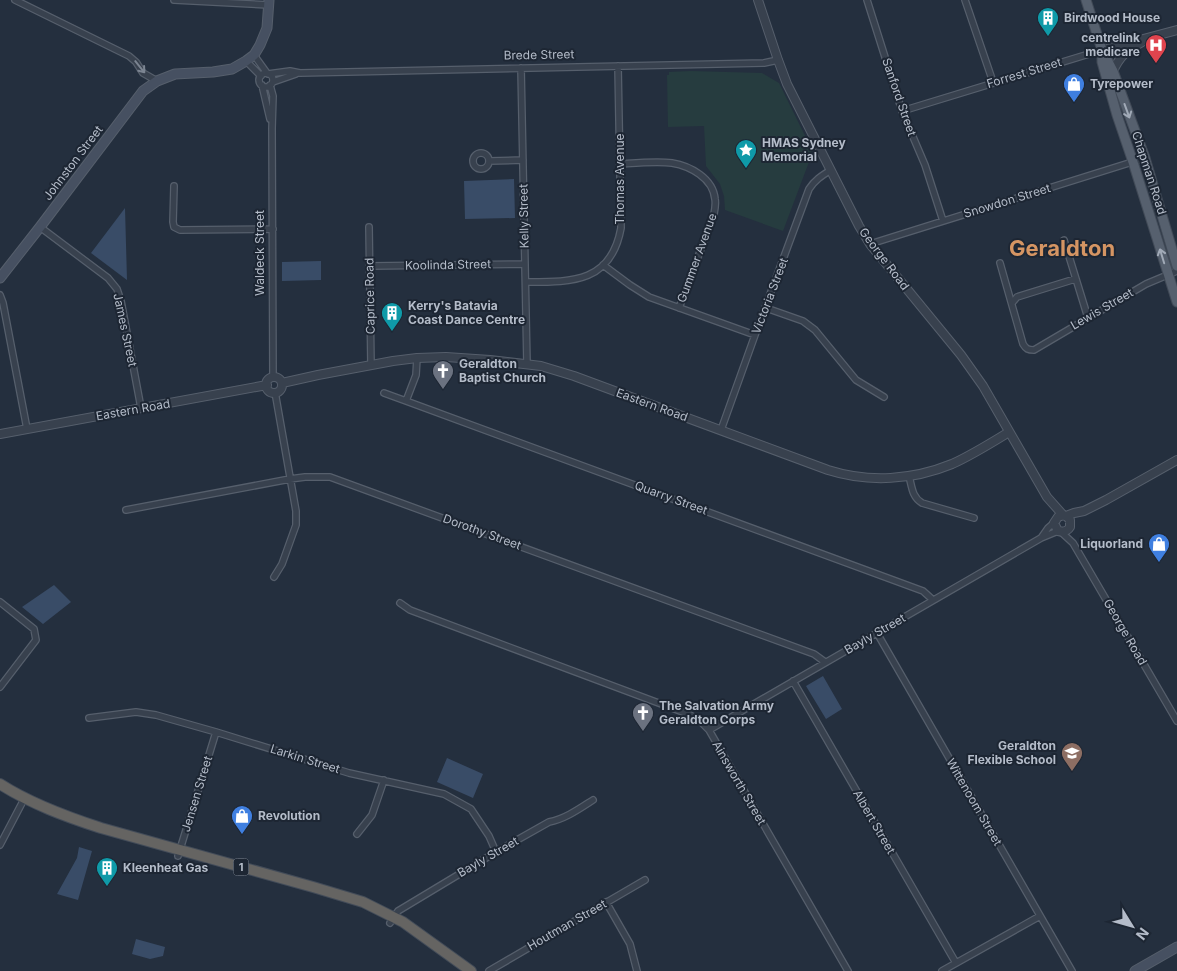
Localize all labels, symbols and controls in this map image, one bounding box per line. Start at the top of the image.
building icon: Birdwood House [1036,6,1060,37]
place label: Birdwood House [1064,10,1160,25]
place label: centrelink medicare [1081,30,1140,59]
hospital icon: centrelink medicare [1144,33,1168,64]
street label: Brede Street [503,46,575,63]
street label: Forrest Street [985,54,1063,91]
street label: Sanford Street [879,56,920,138]
one-way arrow [135,61,146,74]
shop icon: Tyrepower [1062,72,1086,103]
place label: Tyrepower [1090,76,1153,91]
one-way arrow [1123,103,1132,118]
street label: Johnston Street [40,122,106,203]
street label: Chapman Road [1129,129,1170,216]
street label: Thomas Avenue [612,133,627,225]
place label: HMAS Sydney Memorial [762,135,846,164]
place icon: HMAS Sydney Memorial [734,138,758,169]
street label: Snowdon Street [962,180,1052,221]
street label: Kelly Street [515,184,532,248]
street label: Waldeck Street [252,210,267,296]
street label: Gummer Avenue [673,211,720,305]
street label: George Road [856,225,913,293]
district label: Geraldton [1009,235,1115,261]
one-way arrow [1157,249,1166,265]
street label: Victoria Street [748,255,791,336]
street label: Koolinda Street [405,256,491,273]
street label: Caprice Road [361,258,378,334]
street label: Lewis Street [1068,285,1136,333]
street label: James Street [110,292,141,368]
place label: Kerry's Batavia Coast Dance Centre [408,298,525,327]
building icon: Kerry's Batavia Coast Dance Centre [380,301,404,332]
place label: Geraldton Baptist Church [459,356,546,385]
church icon: Geraldton Baptist Church [431,359,455,390]
street label: Eastern Road [614,385,690,424]
street label: Eastern Road [95,396,171,423]
street label: Quarry Street [633,477,710,518]
street label: Dorothy Street [441,510,523,553]
shop icon: Liquorland [1147,532,1171,563]
place label: Liquorland [1080,536,1143,551]
street label: George Road [1100,596,1150,668]
street label: Bayly Street [841,610,908,657]
place label: The Salvation Army Geraldton Corps [659,698,775,727]
church icon: The Salvation Army Geraldton Corps [631,701,655,732]
street label: Ainsworth Street [709,738,770,827]
place label: Geraldton Flexible School [967,738,1056,767]
street label: Larkin Street [269,741,342,776]
school or university icon: Geraldton Flexible School [1060,741,1084,772]
street label: Jensen Street [178,754,215,834]
street label: Wittenoom Street [943,755,1006,848]
street label: Albert Street [850,787,899,856]
shop icon: Revolution [230,804,254,835]
place label: Revolution [258,808,320,823]
street label: Bayly Street [454,833,521,880]
building icon: Kleenheat Gas [95,856,119,887]
road number: 1 [234,859,248,876]
place label: Kleenheat Gas [123,860,209,875]
street label: Houtman Street [525,896,609,953]
north arrow [1107,901,1157,951]
text: N [1133,925,1153,944]

